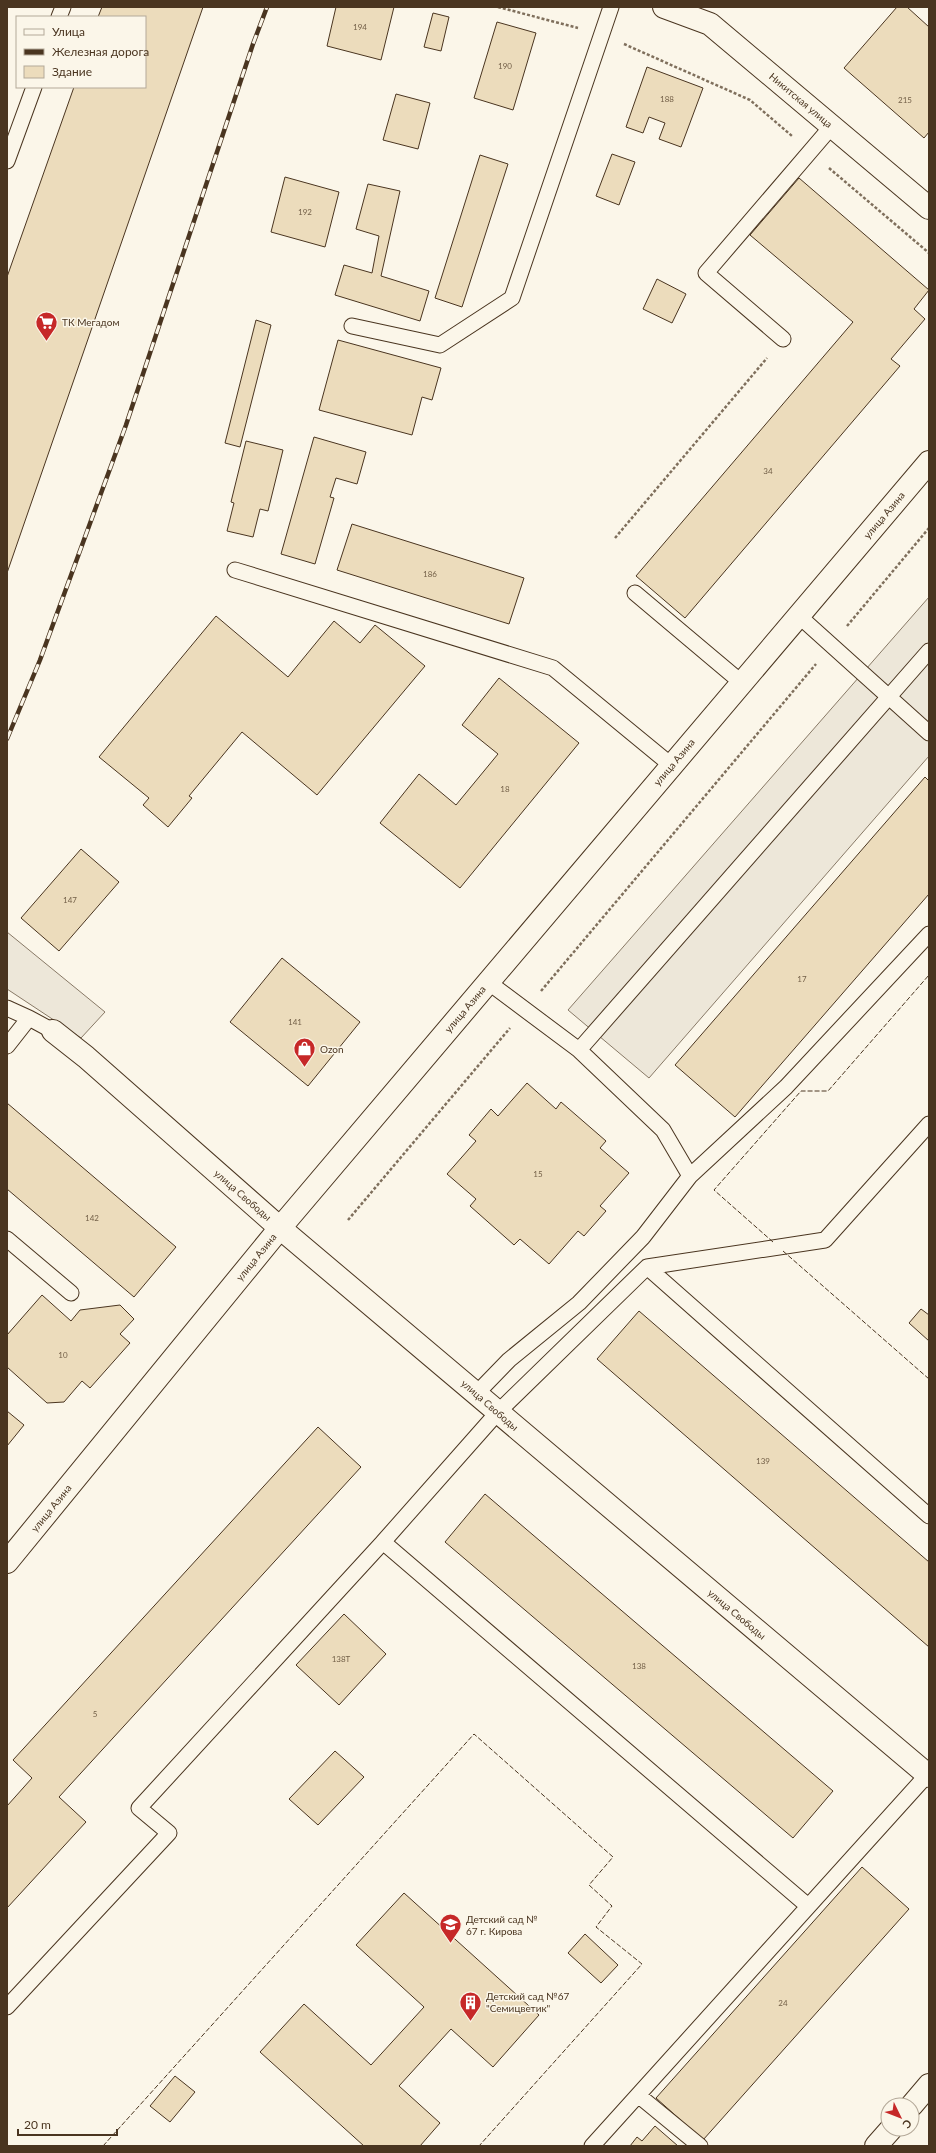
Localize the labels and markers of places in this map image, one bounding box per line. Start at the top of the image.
supermarket icon: ТК Мегадом [33,309,59,342]
place label: ТК Мегадом [62,316,119,328]
shop icon: Ozon [292,1036,318,1069]
place label: Ozon [320,1043,344,1055]
school or university icon: Детский сад № 67 г. Кирова [438,1912,464,1945]
place label: Детский сад № 67 г. Кирова [466,1913,538,1937]
building icon: Детский сад №67 "Семицветик" [458,1989,484,2022]
place label: Детский сад №67 "Семицветик" [486,1990,569,2014]

